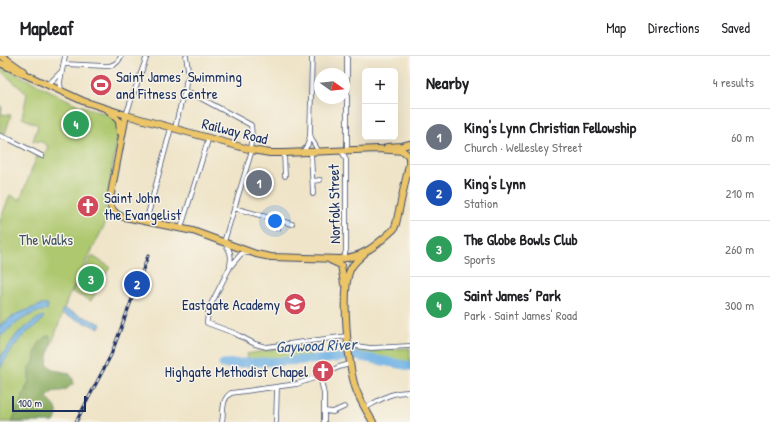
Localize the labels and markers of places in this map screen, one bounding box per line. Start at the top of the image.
place label: Saint James’ Swimming and Fitness Centre [116,66,242,104]
sports icon: Saint James’ Swimming and Fitness Centre [88,72,114,98]
pin: 4 [63,109,89,139]
pin: 1 [246,168,272,198]
place label: Saint John the Evangelist [104,187,182,225]
church icon: Saint John the Evangelist [75,193,101,219]
pin: 3 [78,264,104,294]
pin: 2 [124,269,150,299]
school or university icon: Eastgate Academy [282,291,308,317]
place label: Eastgate Academy [182,294,280,315]
church icon: Highgate Methodist Chapel [310,358,336,384]
place label: Highgate Methodist Chapel [165,361,308,382]

